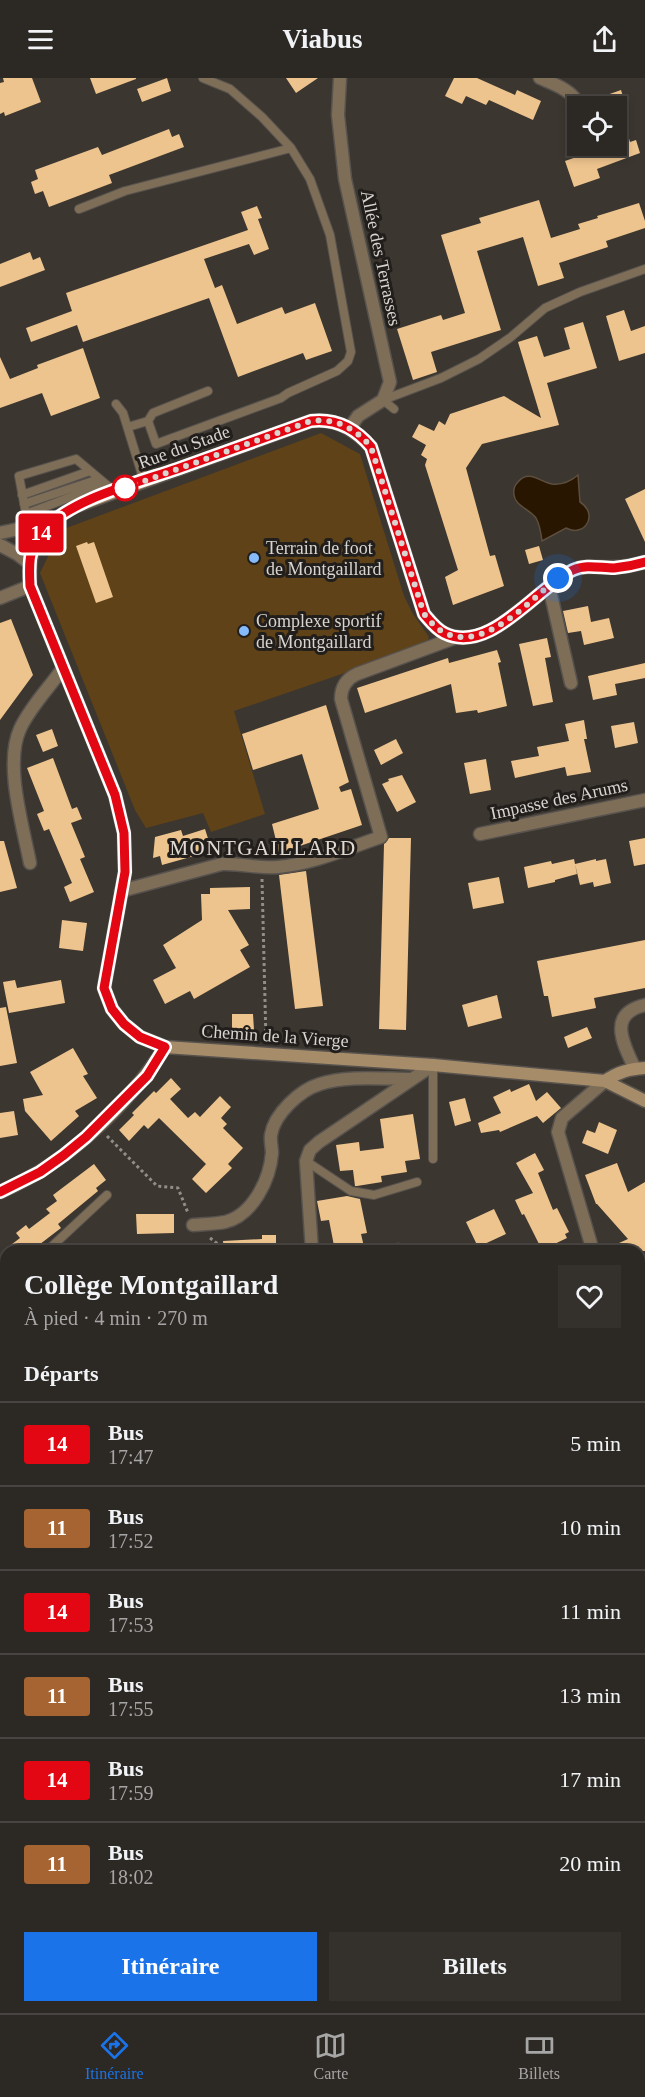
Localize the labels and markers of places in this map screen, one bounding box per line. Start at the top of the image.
unlabelled marker [112,475,138,501]
place label: Terrain de foot de Montgaillard [266,538,381,579]
marker: Terrain de foot de Montgaillard [247,551,261,565]
place label: Complexe sportif de Montgaillard [256,611,381,652]
marker: Complexe sportif de Montgaillard [237,624,251,638]

